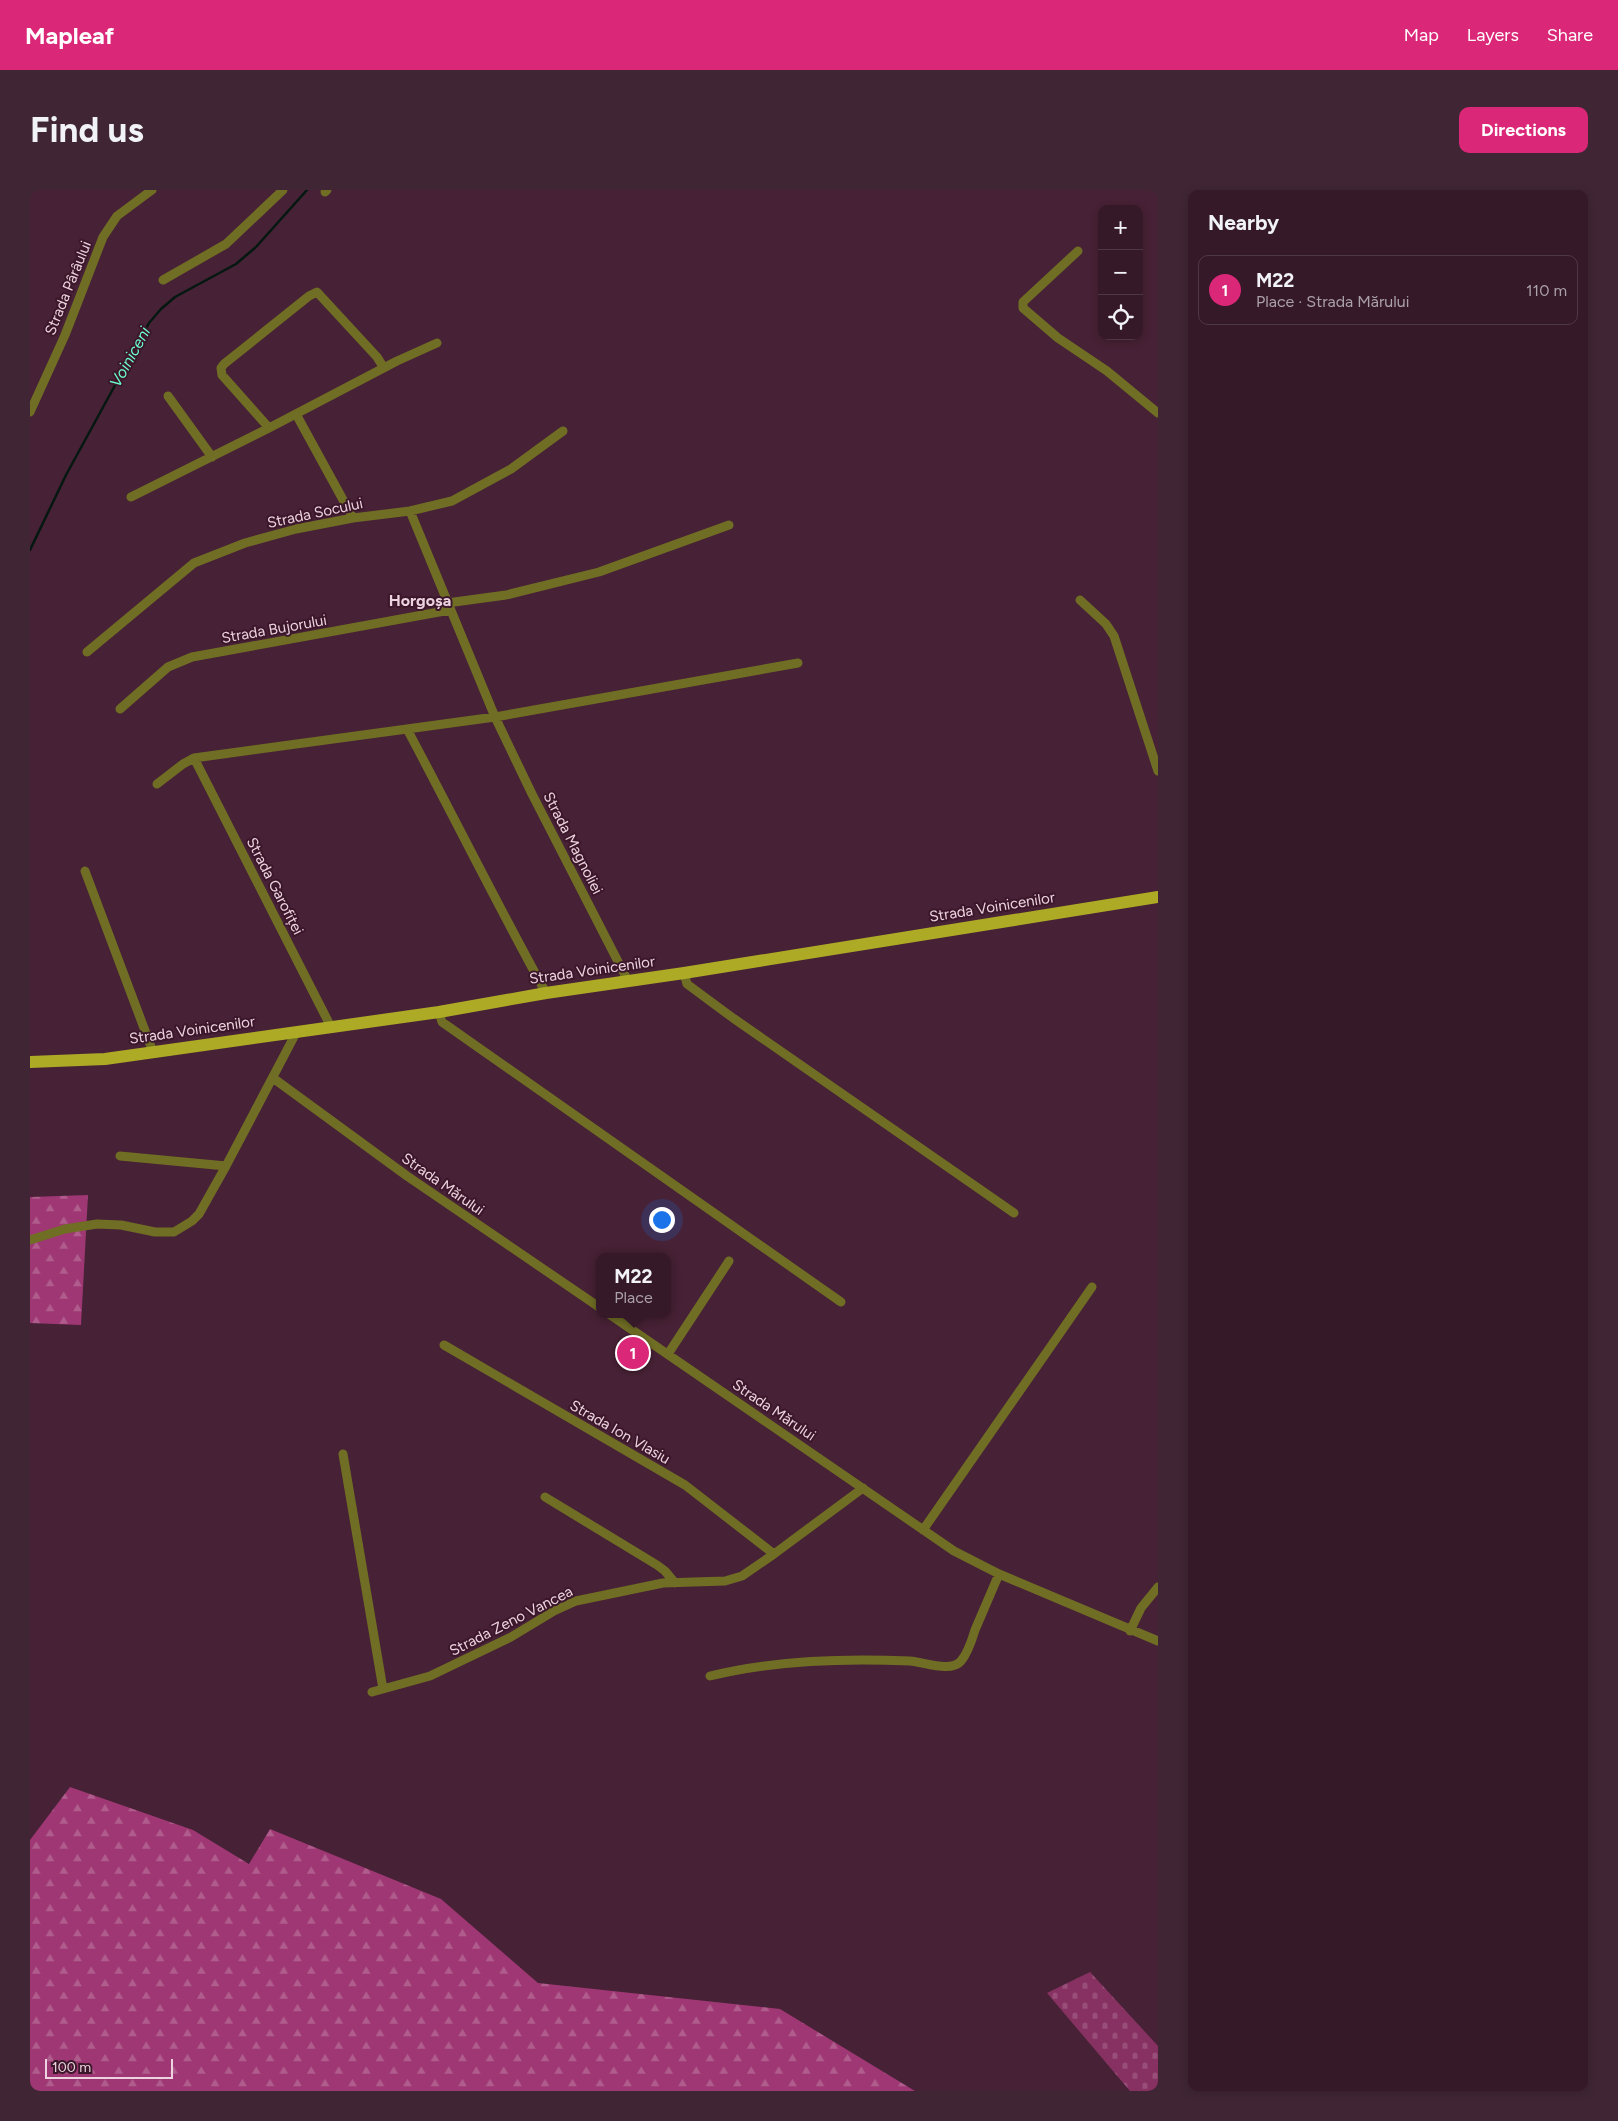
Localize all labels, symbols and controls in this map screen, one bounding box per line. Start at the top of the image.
text: Mapleaf [25,21,114,50]
text: Map [1404,24,1439,46]
text: Layers [1467,24,1519,46]
text: Share [1547,24,1593,46]
button: Directions [1459,107,1588,153]
text: Find us [30,109,144,151]
map controls [1098,205,1143,340]
button: + [1098,205,1143,250]
text: Nearby [1208,210,1279,235]
street label: Strada Pârâului [41,238,95,338]
button: − [1098,250,1143,295]
text: M22 [1256,269,1294,292]
text: 1 [1222,281,1228,300]
text: 110 m [1526,281,1567,300]
text: Place · Strada Mărului [1256,292,1409,311]
button: locate [1098,295,1143,340]
water label: Voiniceni [106,323,154,391]
street label: Strada Socului [266,494,364,532]
district label: Horgoșa [389,591,451,610]
street label: Strada Bujorului [220,611,328,647]
street label: Strada Magnoliei [539,789,607,897]
street label: Strada Garofiței [243,834,307,938]
street label: Strada Voinicenilor [928,888,1056,926]
street label: Strada Voinicenilor [528,952,656,988]
street label: Strada Voinicenilor [128,1012,256,1048]
street label: Strada Mărului [398,1149,488,1219]
your location [649,1207,675,1233]
popup [596,1253,671,1318]
text: M22 [614,1265,653,1288]
text: Place [614,1288,653,1307]
pin: 1 [617,1334,649,1372]
street label: Strada Mărului [729,1376,819,1444]
street label: Strada Ion Vlasiu [567,1396,673,1468]
street label: Strada Zeno Vancea [446,1582,576,1660]
scale bar [45,2056,172,2079]
text: 100 m [52,2059,91,2076]

